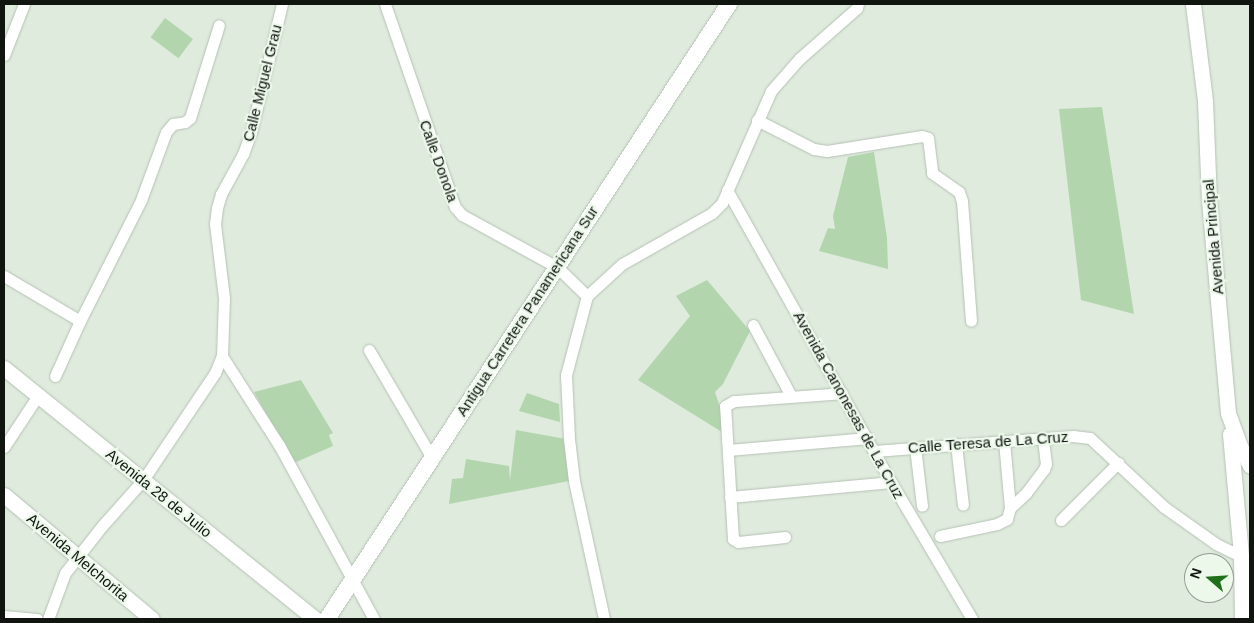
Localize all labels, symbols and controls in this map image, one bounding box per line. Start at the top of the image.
street label: Calle Miguel Grau [239,23,285,143]
street label: Calle Donola [416,118,462,204]
street label: Avenida Principal [1199,179,1227,295]
street label: Antigua Carretera Panamericana Sur [452,203,602,419]
street label: Avenida Canonesas de La Cruz [790,308,908,502]
street label: Calle Teresa de La Cruz [907,427,1069,457]
street label: Avenida 28 de Julio [103,445,215,541]
street label: Avenida Melchorita [23,509,133,605]
north arrow [1184,553,1234,603]
text: N [1187,566,1205,581]

